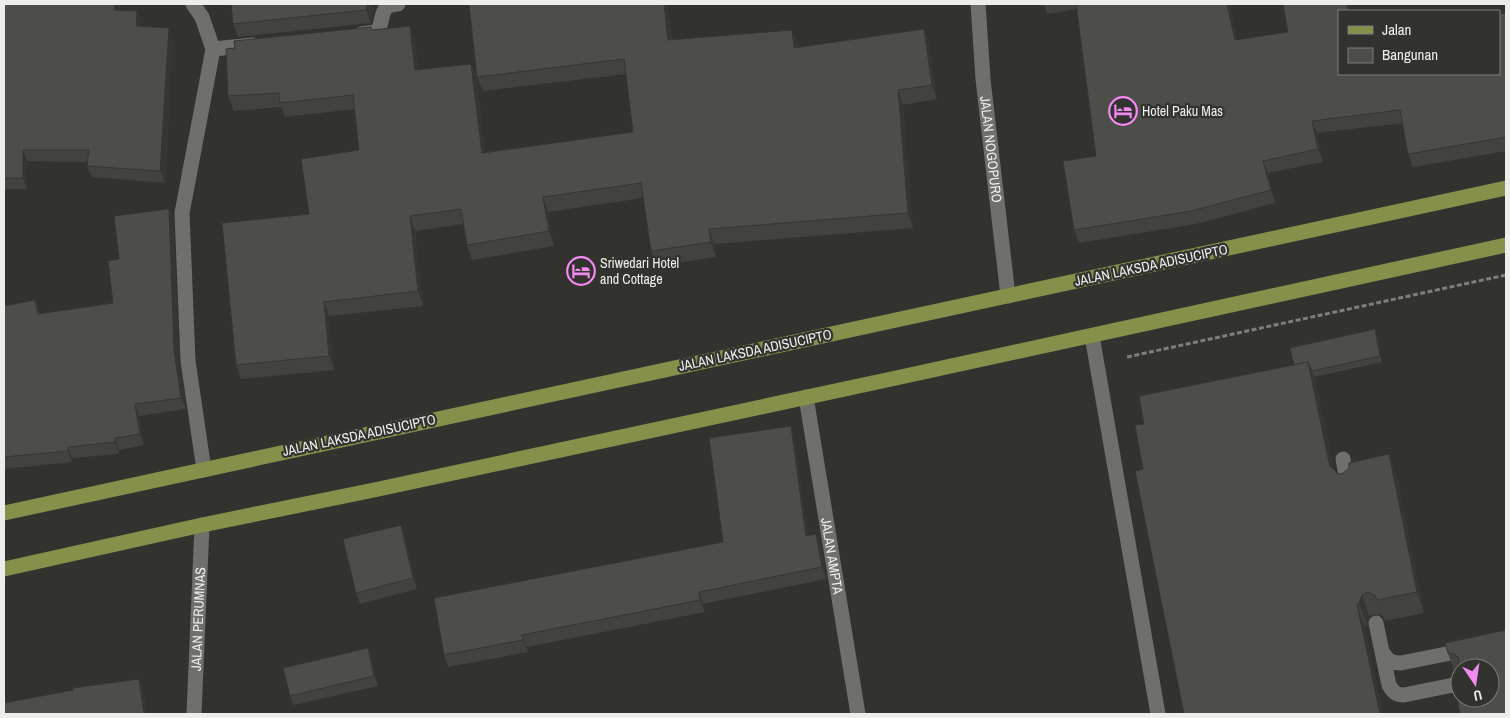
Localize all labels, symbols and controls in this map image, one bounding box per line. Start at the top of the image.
legend [1338,10,1500,75]
text: Jalan [1382,19,1411,40]
text: Bangunan [1382,44,1438,65]
street label: JALAN NOGOPURO [976,95,1006,204]
hotel icon: Hotel Paku Mas [1108,96,1138,126]
place label: Hotel Paku Mas [1142,102,1223,120]
street label: JALAN LAKSDA ADISUCIPTO [1073,240,1229,290]
place label: Sriwedari Hotel and Cottage [600,254,679,288]
hotel icon: Sriwedari Hotel and Cottage [566,256,596,286]
street label: JALAN LAKSDA ADISUCIPTO [677,325,833,375]
street label: JALAN LAKSDA ADISUCIPTO [281,410,437,460]
street label: JALAN AMPTA [817,516,847,596]
street label: JALAN PERUMNAS [187,566,209,671]
north arrow [1450,658,1500,708]
text: U [1472,686,1484,705]

